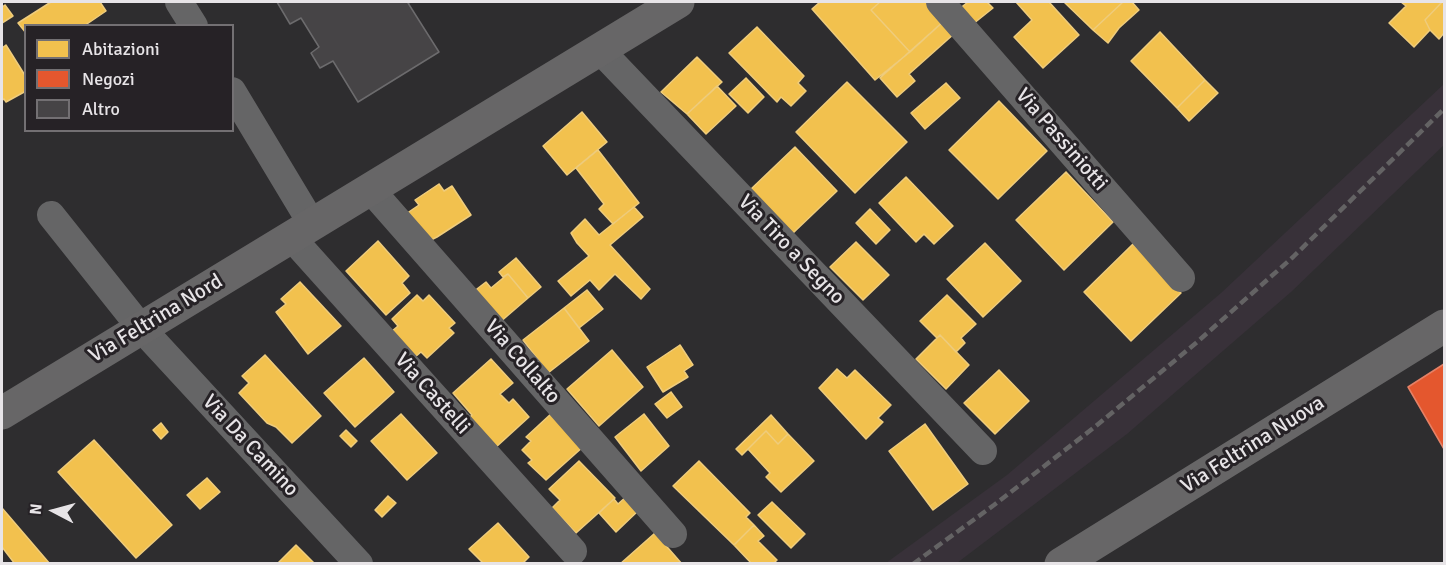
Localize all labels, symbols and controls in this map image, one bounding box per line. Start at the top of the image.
legend [24,24,234,132]
text: Abitazioni [82,38,160,60]
text: Negozi [82,68,135,90]
street label: Via Passiniotti [1010,84,1112,196]
text: Altro [82,98,120,120]
street label: Via Tiro a Segno [732,190,850,310]
street label: Via Feltrina Nord [85,269,227,369]
street label: Via Collalto [479,315,565,409]
street label: Via Castelli [389,348,475,440]
street label: Via Da Camino [197,390,303,502]
street label: Via Feltrina Nuova [1177,391,1329,499]
north arrow [24,481,84,541]
text: N [26,503,47,516]

